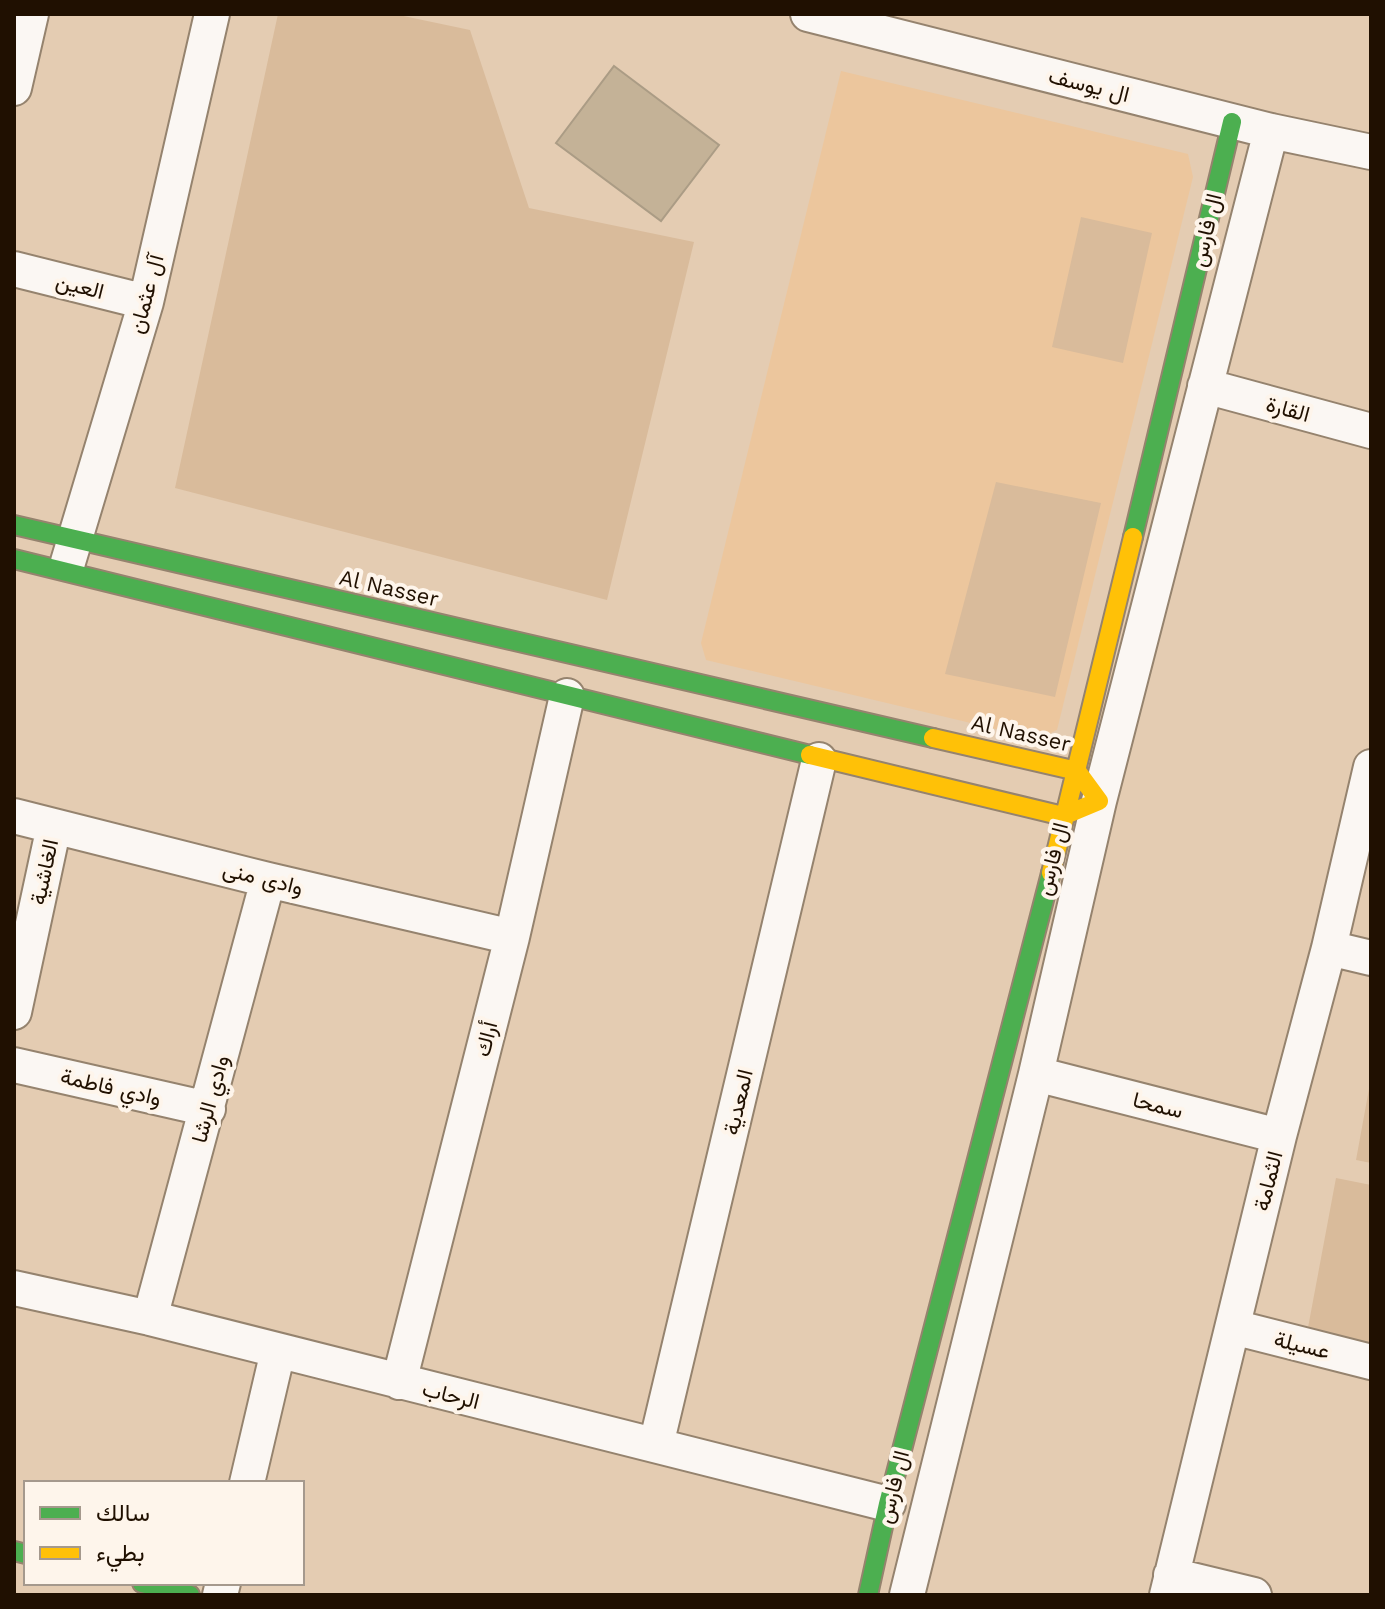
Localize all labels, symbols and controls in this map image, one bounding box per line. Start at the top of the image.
street label: ال يوسف [1046,63,1132,108]
street label: ال فارس [1185,191,1228,269]
street label: آل عثمان [123,250,169,336]
street label: العين [53,268,107,305]
street label: القارة [1263,391,1313,428]
street label: Al Nasser [337,564,441,612]
street label: Al Nasser [969,709,1073,757]
street label: ال فارس [1031,820,1074,898]
street label: الغاشية [25,837,63,907]
street label: وادى منى [220,856,306,901]
street label: أراك [470,1019,503,1060]
street label: وادي الرشا [186,1052,239,1147]
street label: وادي فاطمة [57,1063,164,1117]
street label: المعدية [718,1067,758,1137]
street label: سمحا [1130,1087,1186,1123]
street label: الثمامة [1249,1148,1287,1214]
street label: عسيلة [1272,1326,1332,1364]
street label: الرحاب [420,1376,482,1415]
street label: ال فارس [872,1448,915,1526]
legend [24,1481,304,1585]
text: سالك [96,1499,150,1527]
text: بطيء [96,1539,145,1572]

